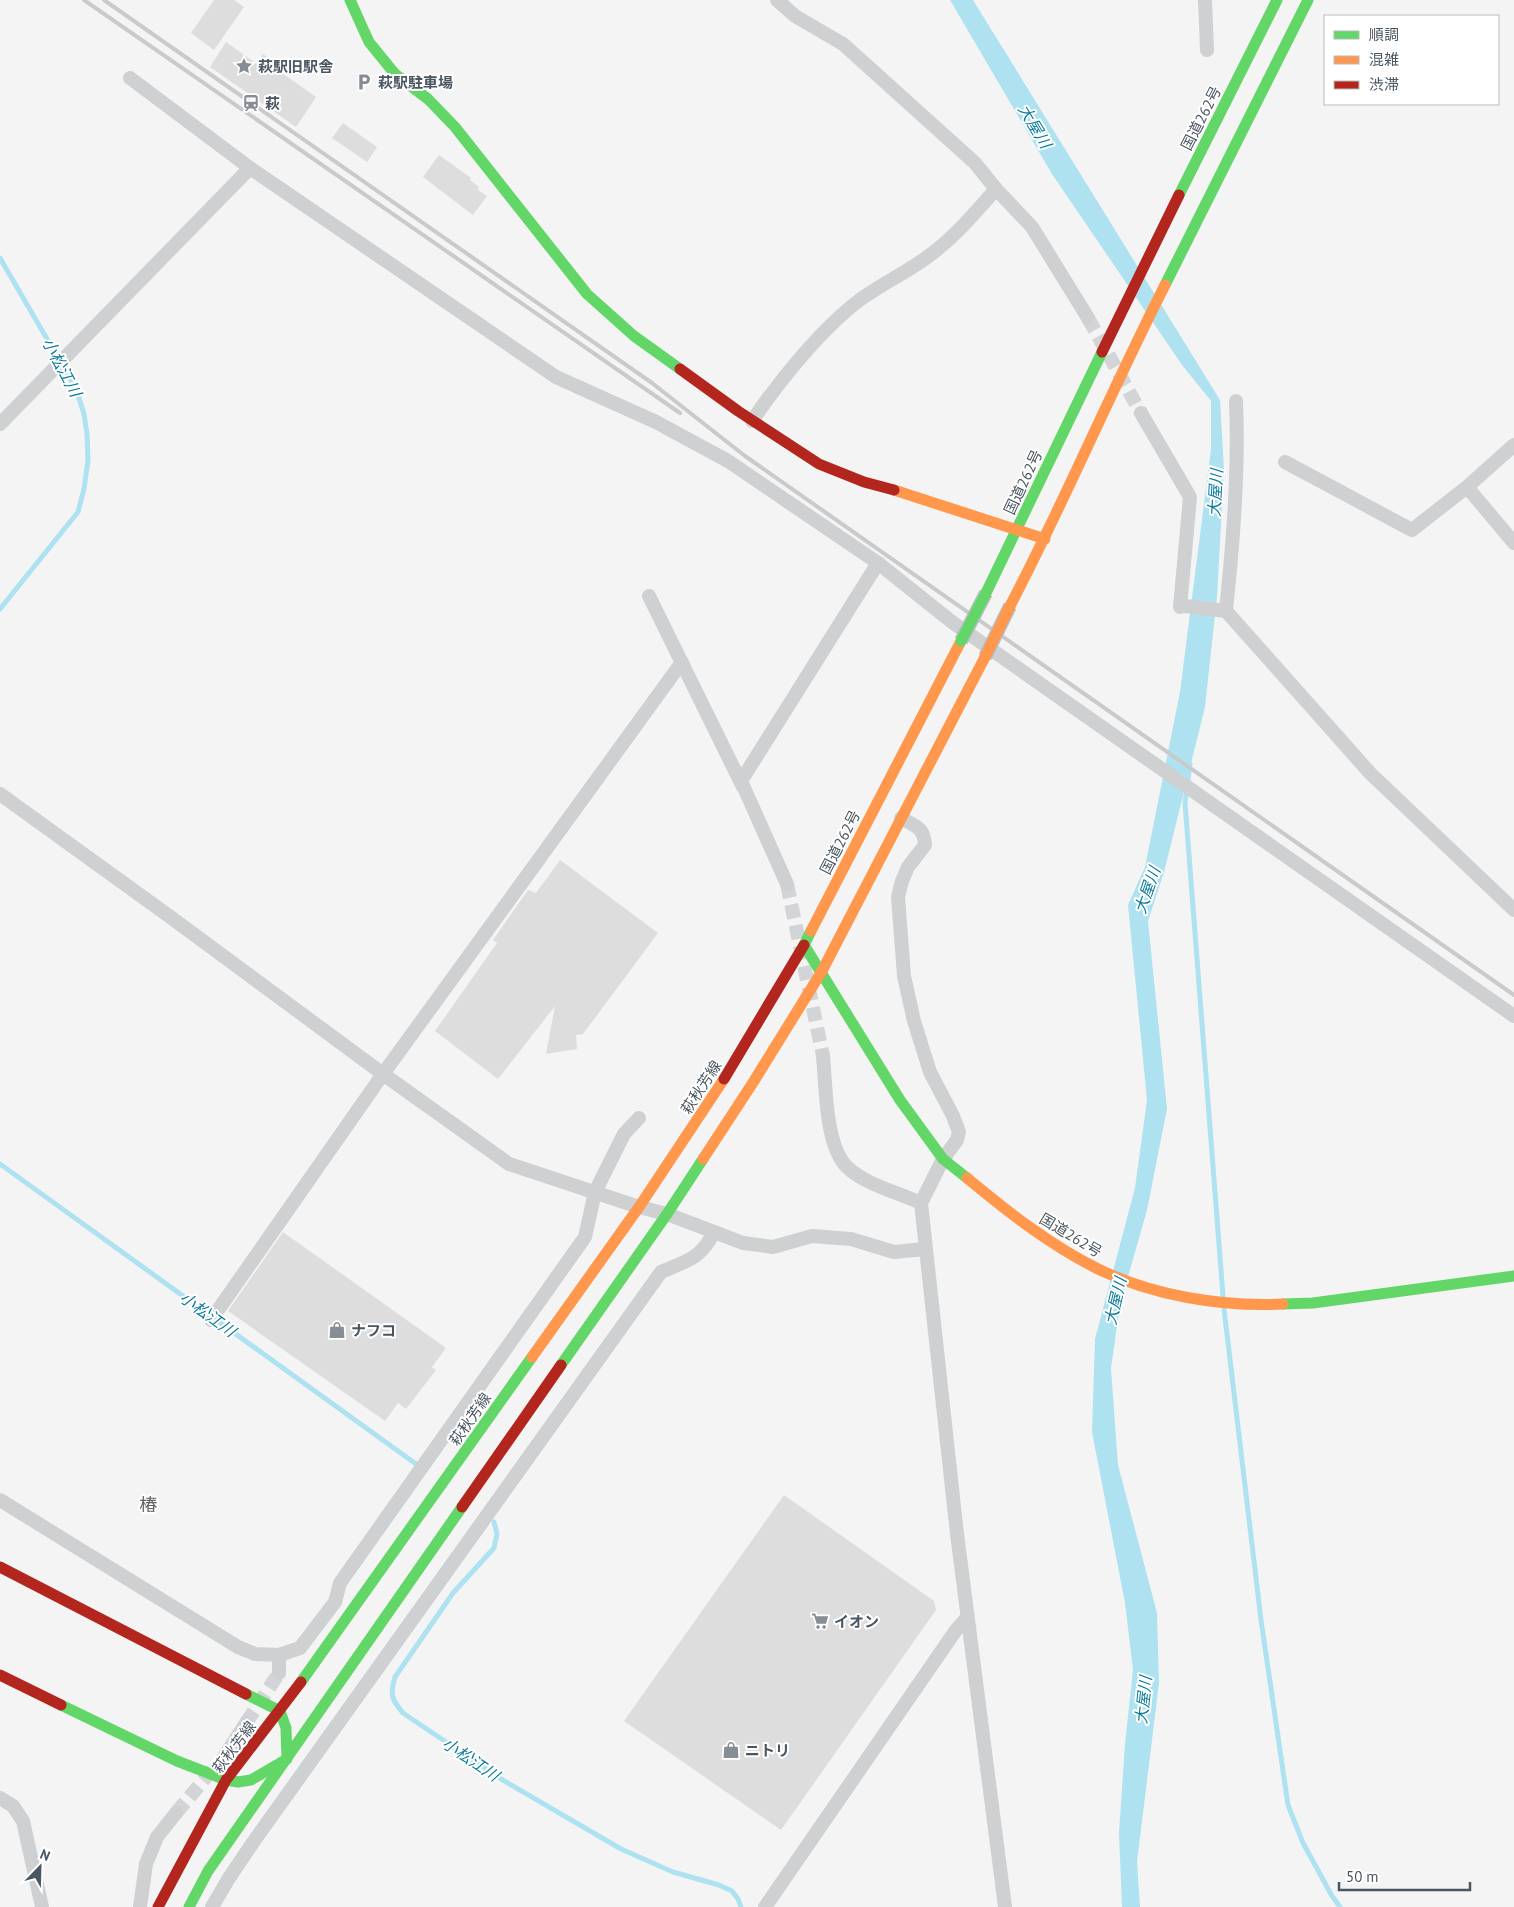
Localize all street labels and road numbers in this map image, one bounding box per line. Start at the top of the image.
street label: 国道262号 [1177,83,1225,153]
street label: 国道262号 [1000,446,1046,518]
street label: 国道262号 [816,807,864,877]
street label: 萩秋芳線 [677,1057,725,1117]
street label: 国道262号 [1036,1209,1106,1261]
street label: 萩秋芳線 [445,1389,495,1449]
street label: 萩秋芳線 [208,1717,260,1777]

